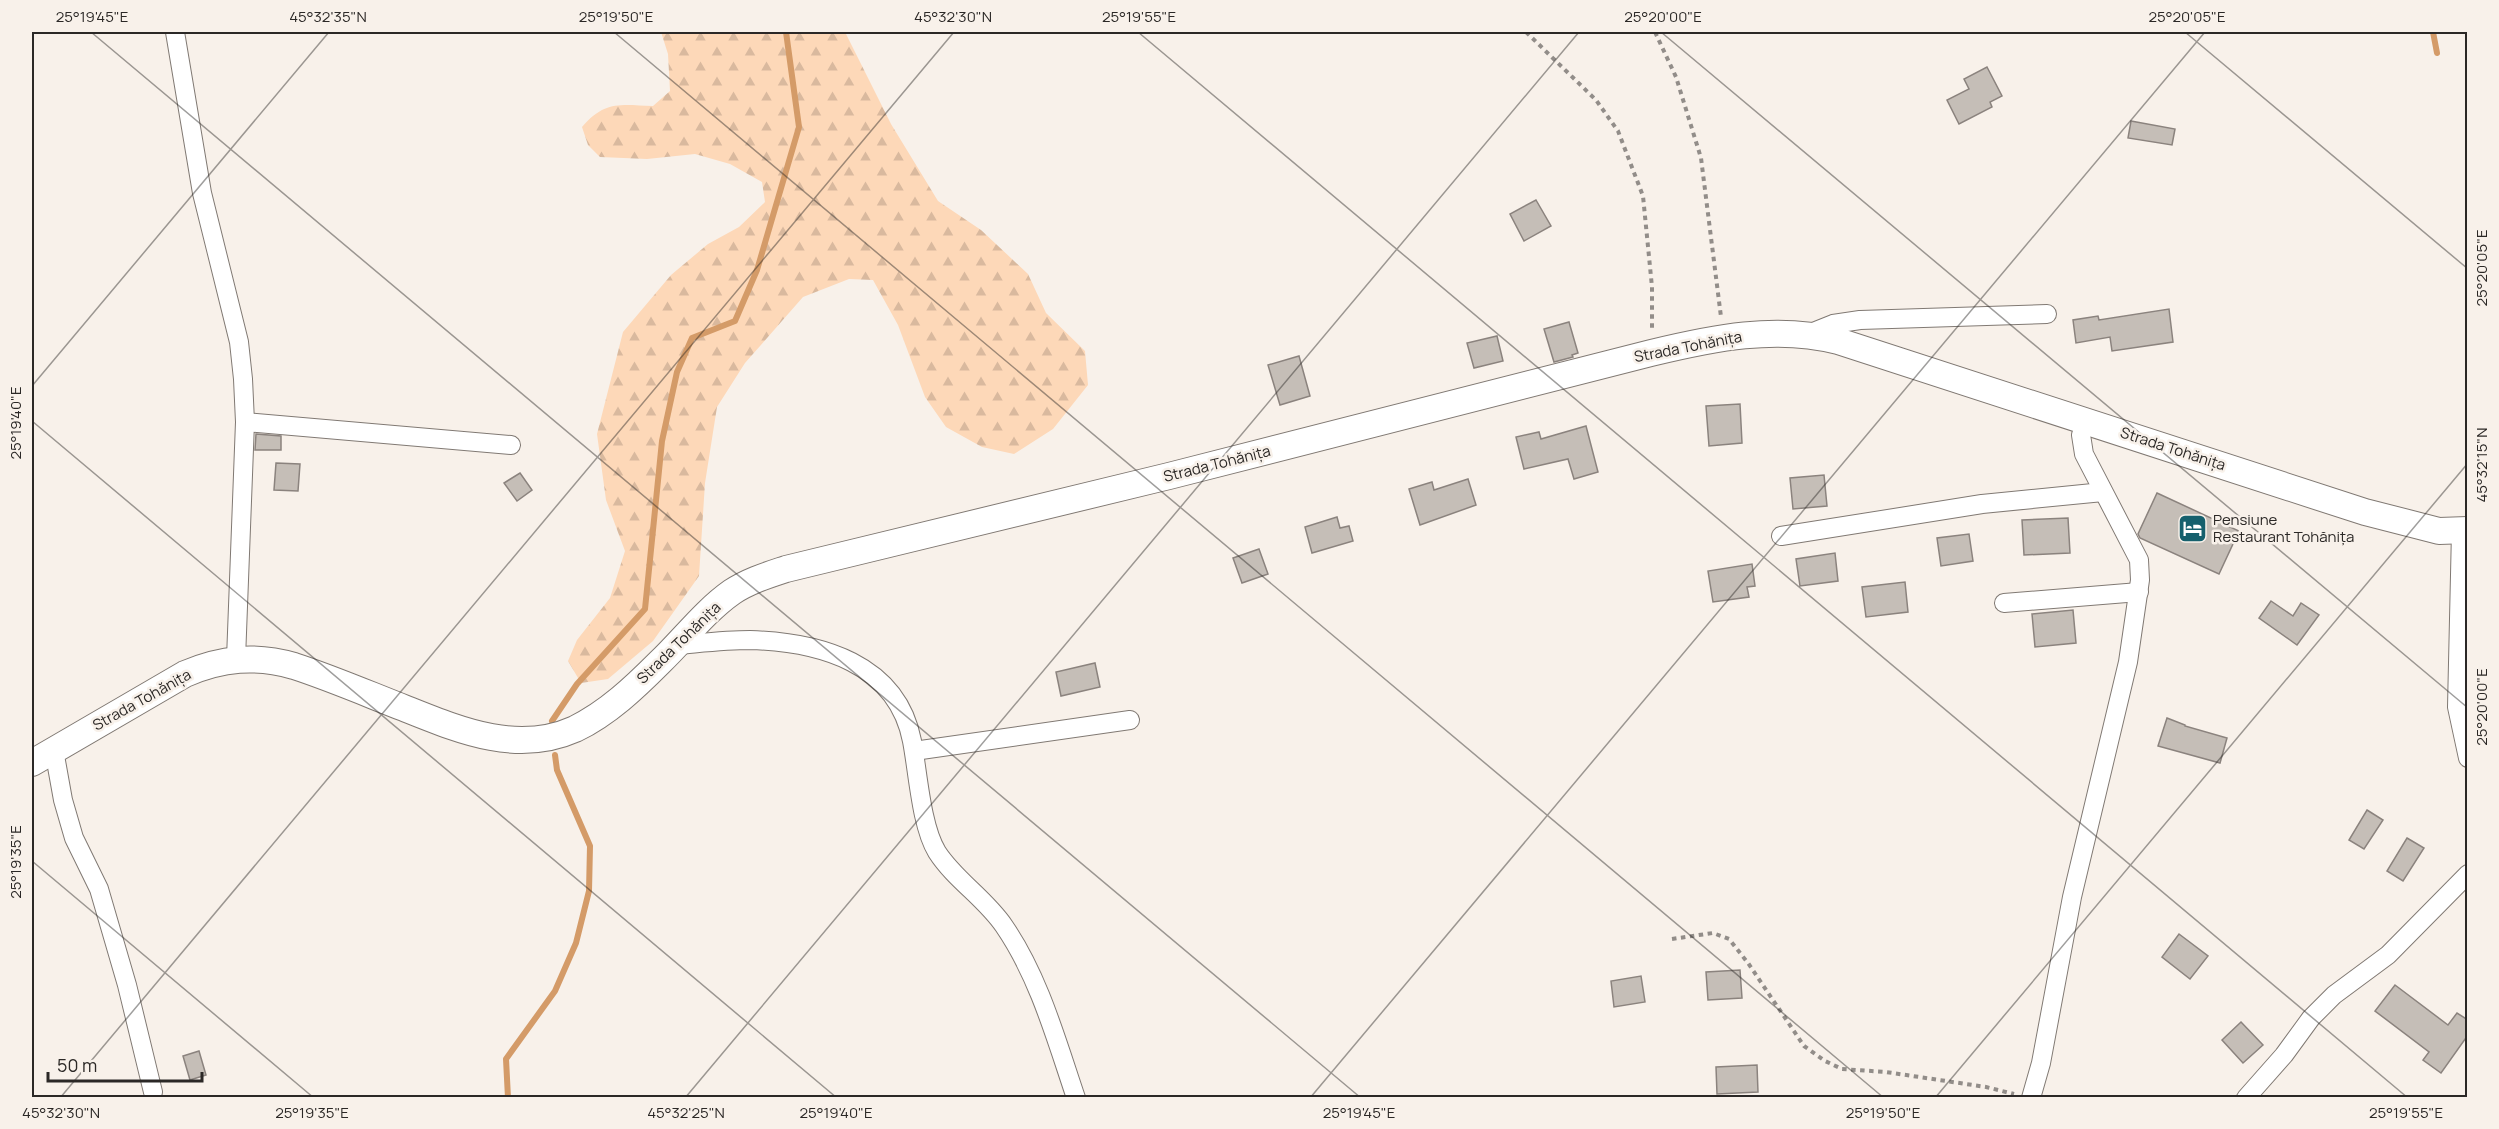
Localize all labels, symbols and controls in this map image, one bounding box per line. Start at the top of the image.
text: 25°19'45"E [56,6,128,27]
text: 45°32'35"N [289,6,367,27]
text: 25°19'50"E [579,6,653,27]
text: 45°32'30"N [914,6,992,27]
text: 25°19'55"E [1102,6,1176,27]
text: 25°20'00"E [1624,6,1702,27]
text: 25°20'05"E [2148,6,2226,27]
text: 25°20'05"E [2471,229,2492,307]
street label: Strada Tohănița [1632,326,1744,367]
text: 25°19'40"E [5,387,26,459]
street label: Strada Tohănița [2118,422,2228,475]
text: 45°32'15"N [2471,428,2492,502]
street label: Strada Tohănița [1161,440,1273,487]
place label: Pensiune Restaurant Tohănița [2213,509,2354,547]
hotel icon: Pensiune Restaurant Tohănița [2176,513,2208,545]
street label: Strada Tohănița [632,597,725,688]
street label: Strada Tohănița [89,664,195,735]
text: 25°20'00"E [2471,668,2492,746]
text: 25°19'35"E [5,825,26,899]
scale bar [48,1045,202,1083]
text: 50 m [57,1053,97,1077]
text: 45°32'30"N [22,1102,100,1123]
text: 25°19'35"E [275,1102,349,1123]
text: 45°32'25"N [647,1102,725,1123]
text: 25°19'40"E [800,1102,872,1123]
text: 25°19'45"E [1323,1102,1395,1123]
text: 25°19'50"E [1846,1102,1920,1123]
text: 25°19'55"E [2369,1102,2443,1123]

